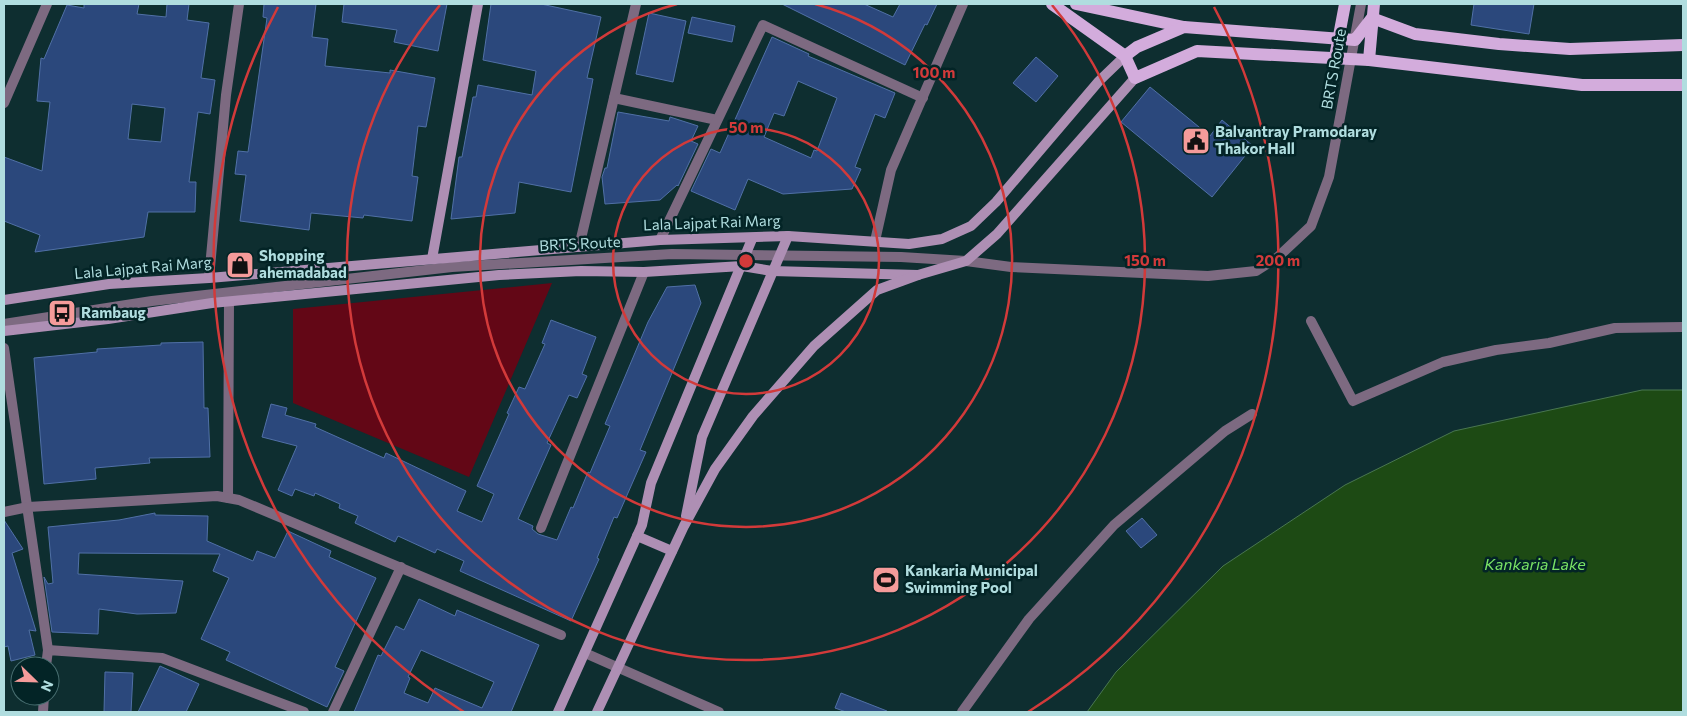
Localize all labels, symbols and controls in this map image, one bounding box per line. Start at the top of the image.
street label: BRTS Route [1317,27,1349,111]
text: 100 m [913,63,955,81]
text: 50 m [729,118,763,136]
place label: Balvantray Pramodaray Thakor Hall [1215,122,1378,157]
public building icon: Balvantray Pramodaray Thakor Hall [1181,126,1211,156]
street label: Lala Lajpat Rai Marg [643,211,781,233]
street label: BRTS Route [539,232,621,254]
place label: Shopping ahemadabad [259,246,347,281]
shop icon: Shopping ahemadabad [225,250,255,280]
text: 150 m [1124,251,1166,269]
text: 200 m [1256,251,1300,269]
street label: Lala Lajpat Rai Marg [74,252,212,282]
centre of rings [737,252,755,270]
bus stop icon: Rambaug [47,298,77,328]
place label: Rambaug [81,303,146,321]
water label: Kankaria Lake [1484,554,1586,573]
place label: Kankaria Municipal Swimming Pool [905,561,1038,596]
sports icon: Kankaria Municipal Swimming Pool [871,565,901,595]
north arrow [10,656,60,706]
text: N [38,678,57,694]

